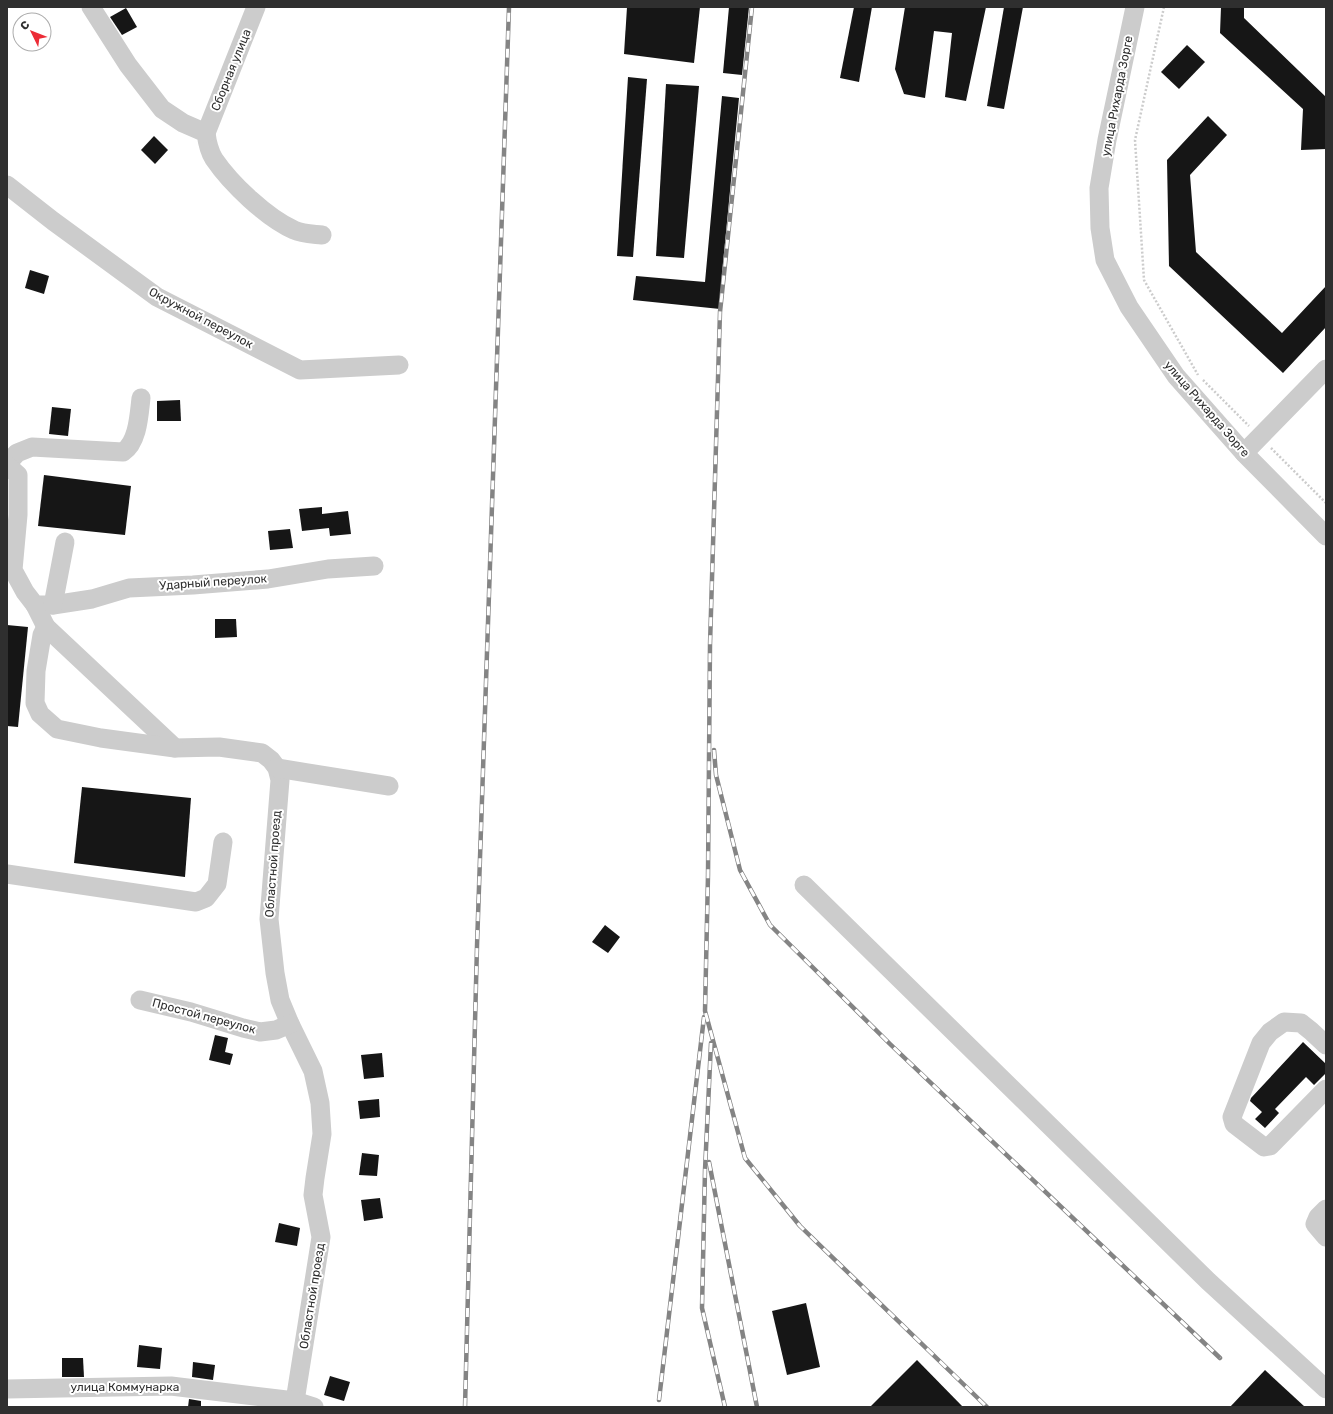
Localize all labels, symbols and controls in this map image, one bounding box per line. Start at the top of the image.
north arrow [12,12,52,52]
text: С [18,18,33,33]
street label: Сборная улица [208,27,254,113]
street label: улица Рихарда Зорге [1098,34,1136,158]
street label: Окружной переулок [146,285,256,352]
street label: улица Рихарда Зорге [1161,358,1253,460]
street label: Ударный переулок [159,571,268,593]
street label: Областной проезд [262,810,284,918]
street label: Простой переулок [151,995,258,1037]
street label: Областной проезд [297,1242,327,1350]
street label: улица Коммунарка [71,1380,179,1394]

